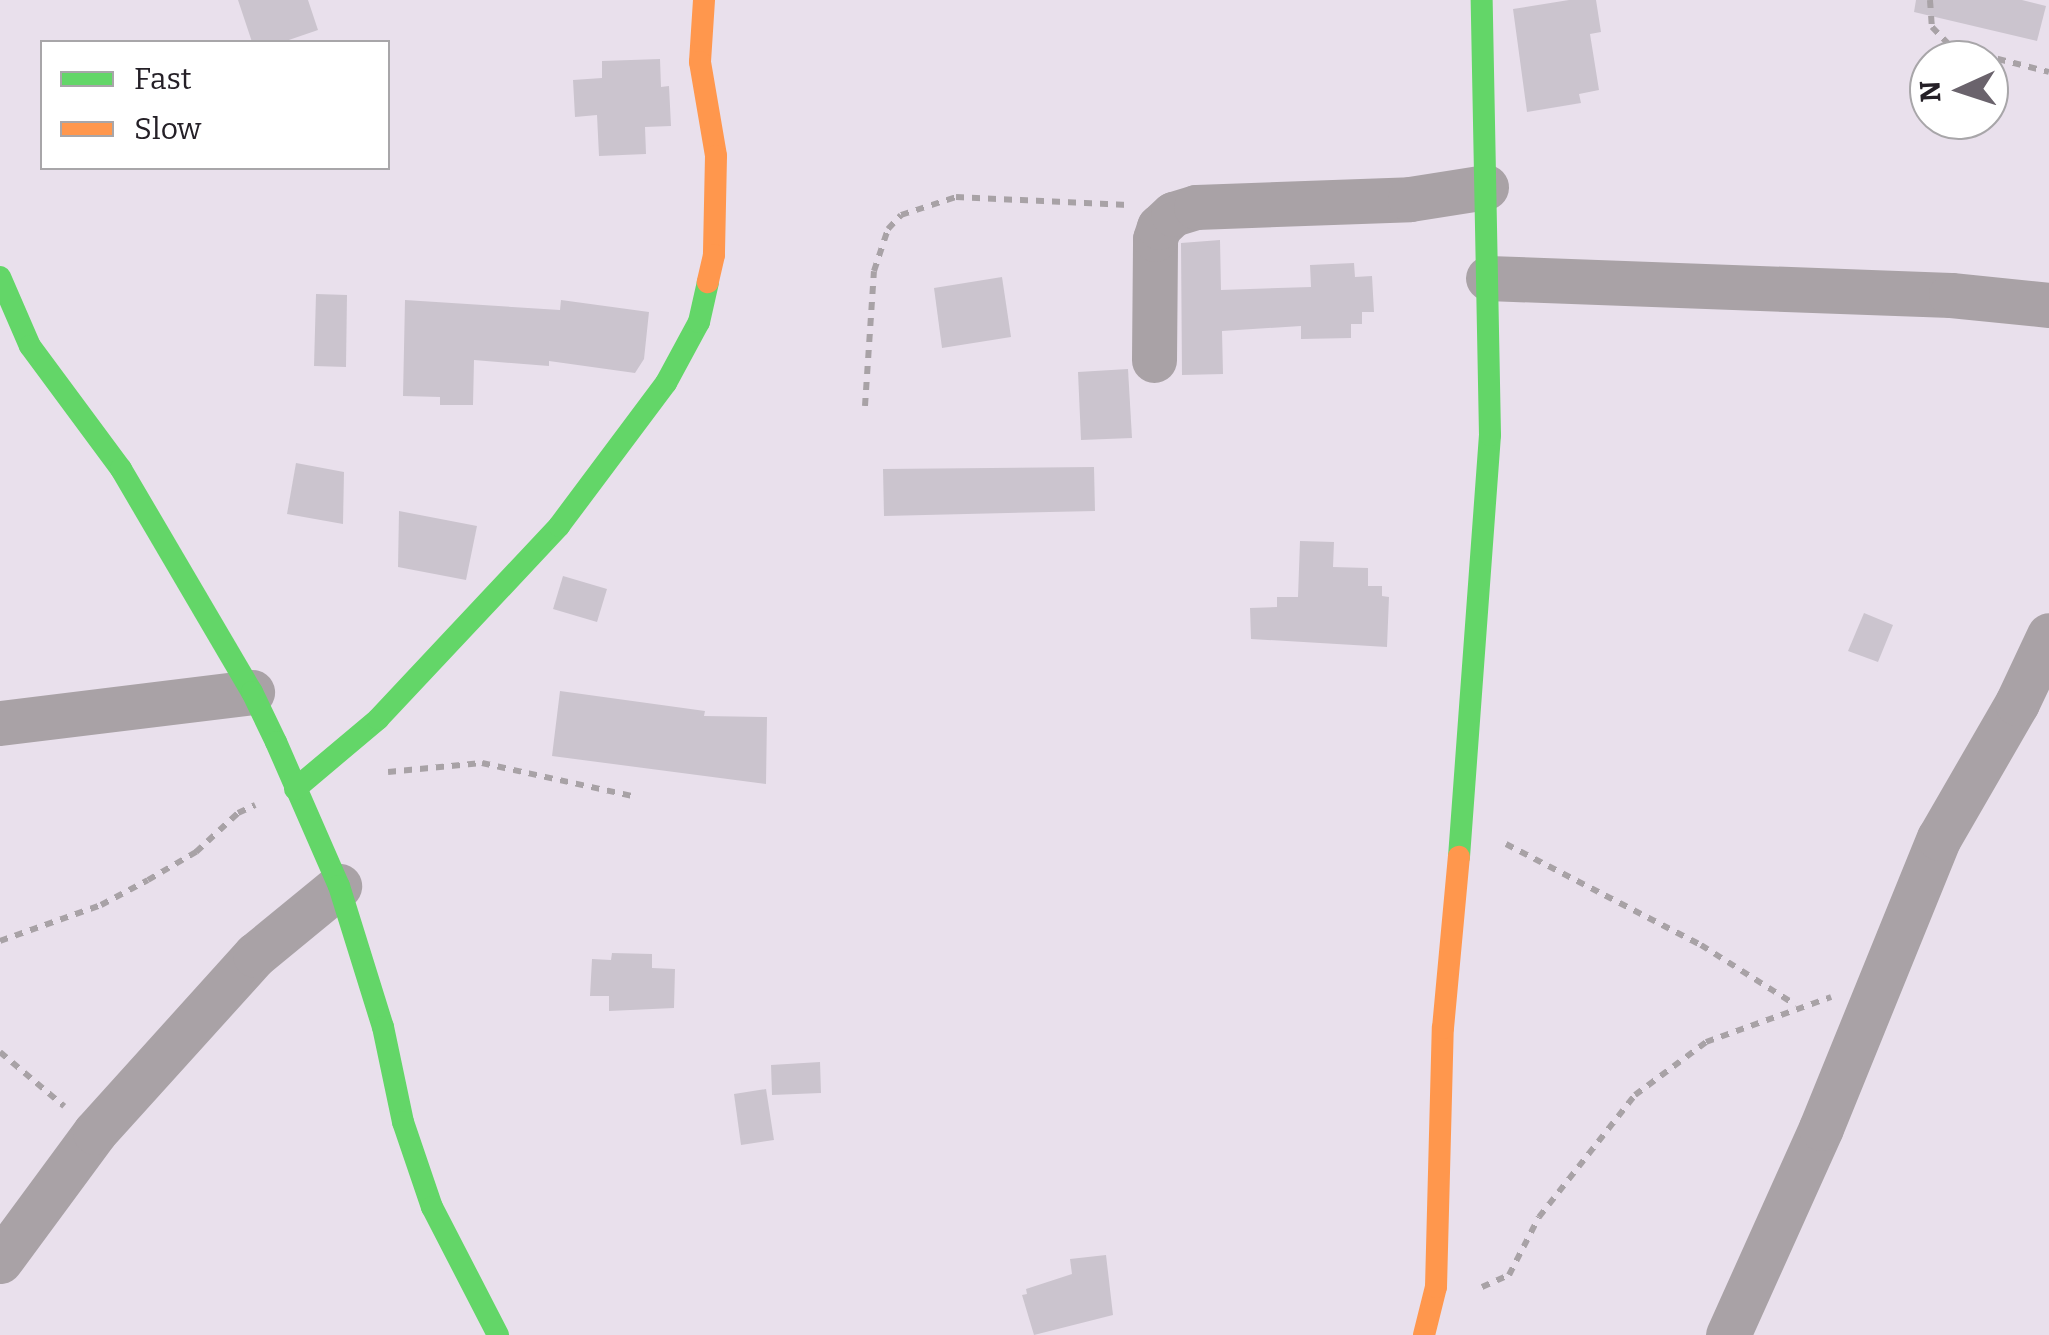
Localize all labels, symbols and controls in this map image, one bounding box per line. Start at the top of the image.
legend [40,40,390,170]
north arrow [1909,40,2009,140]
text: Fast [134,61,192,97]
text: N [1913,80,1948,103]
text: Slow [134,111,201,147]

